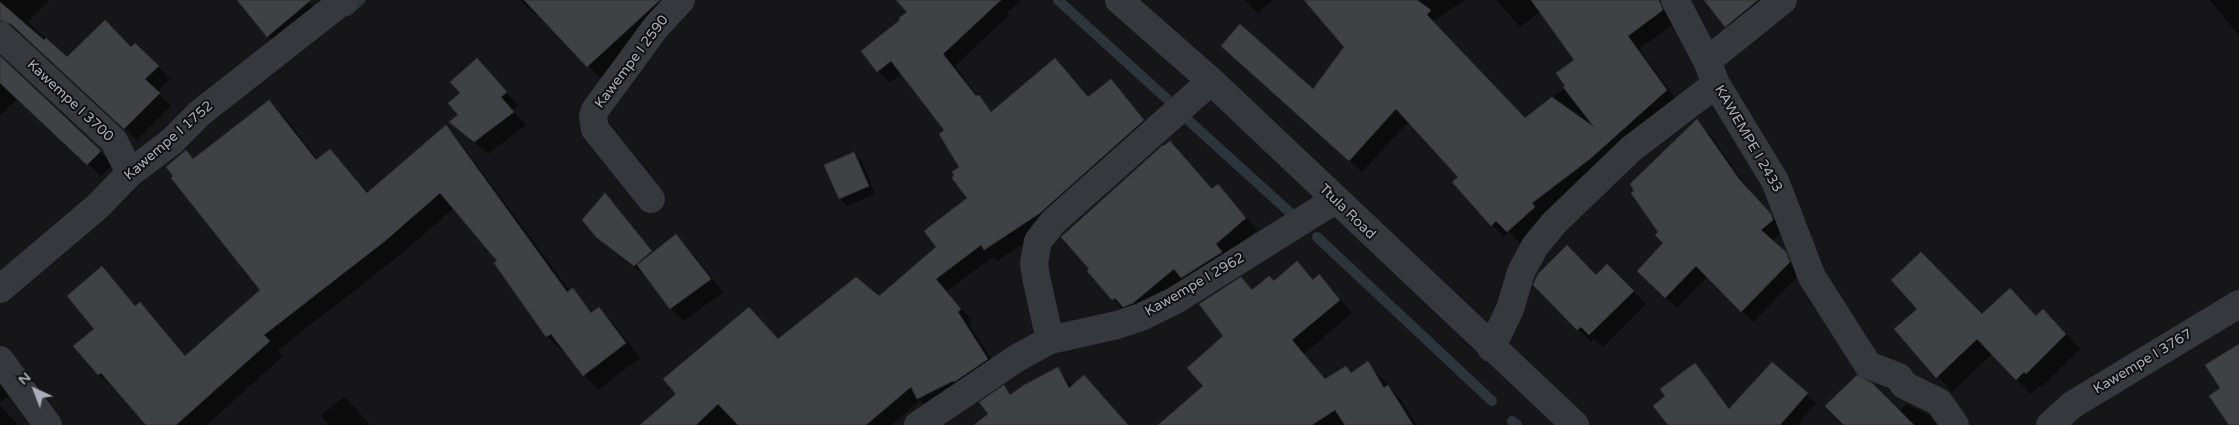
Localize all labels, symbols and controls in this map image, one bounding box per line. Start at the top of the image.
street label: Kawempe I 2590 [592,12,672,112]
street label: Kawempe I 3700 [23,57,117,145]
street label: KAWEMPE I 2433 [1710,82,1786,196]
street label: Kawempe I 1752 [121,98,217,184]
street label: Ttula Road [1315,181,1379,243]
street label: Kawempe I 2962 [1142,250,1248,320]
street label: Kawempe I 3767 [2091,326,2195,398]
north arrow [10,365,60,415]
text: N [15,369,34,389]

